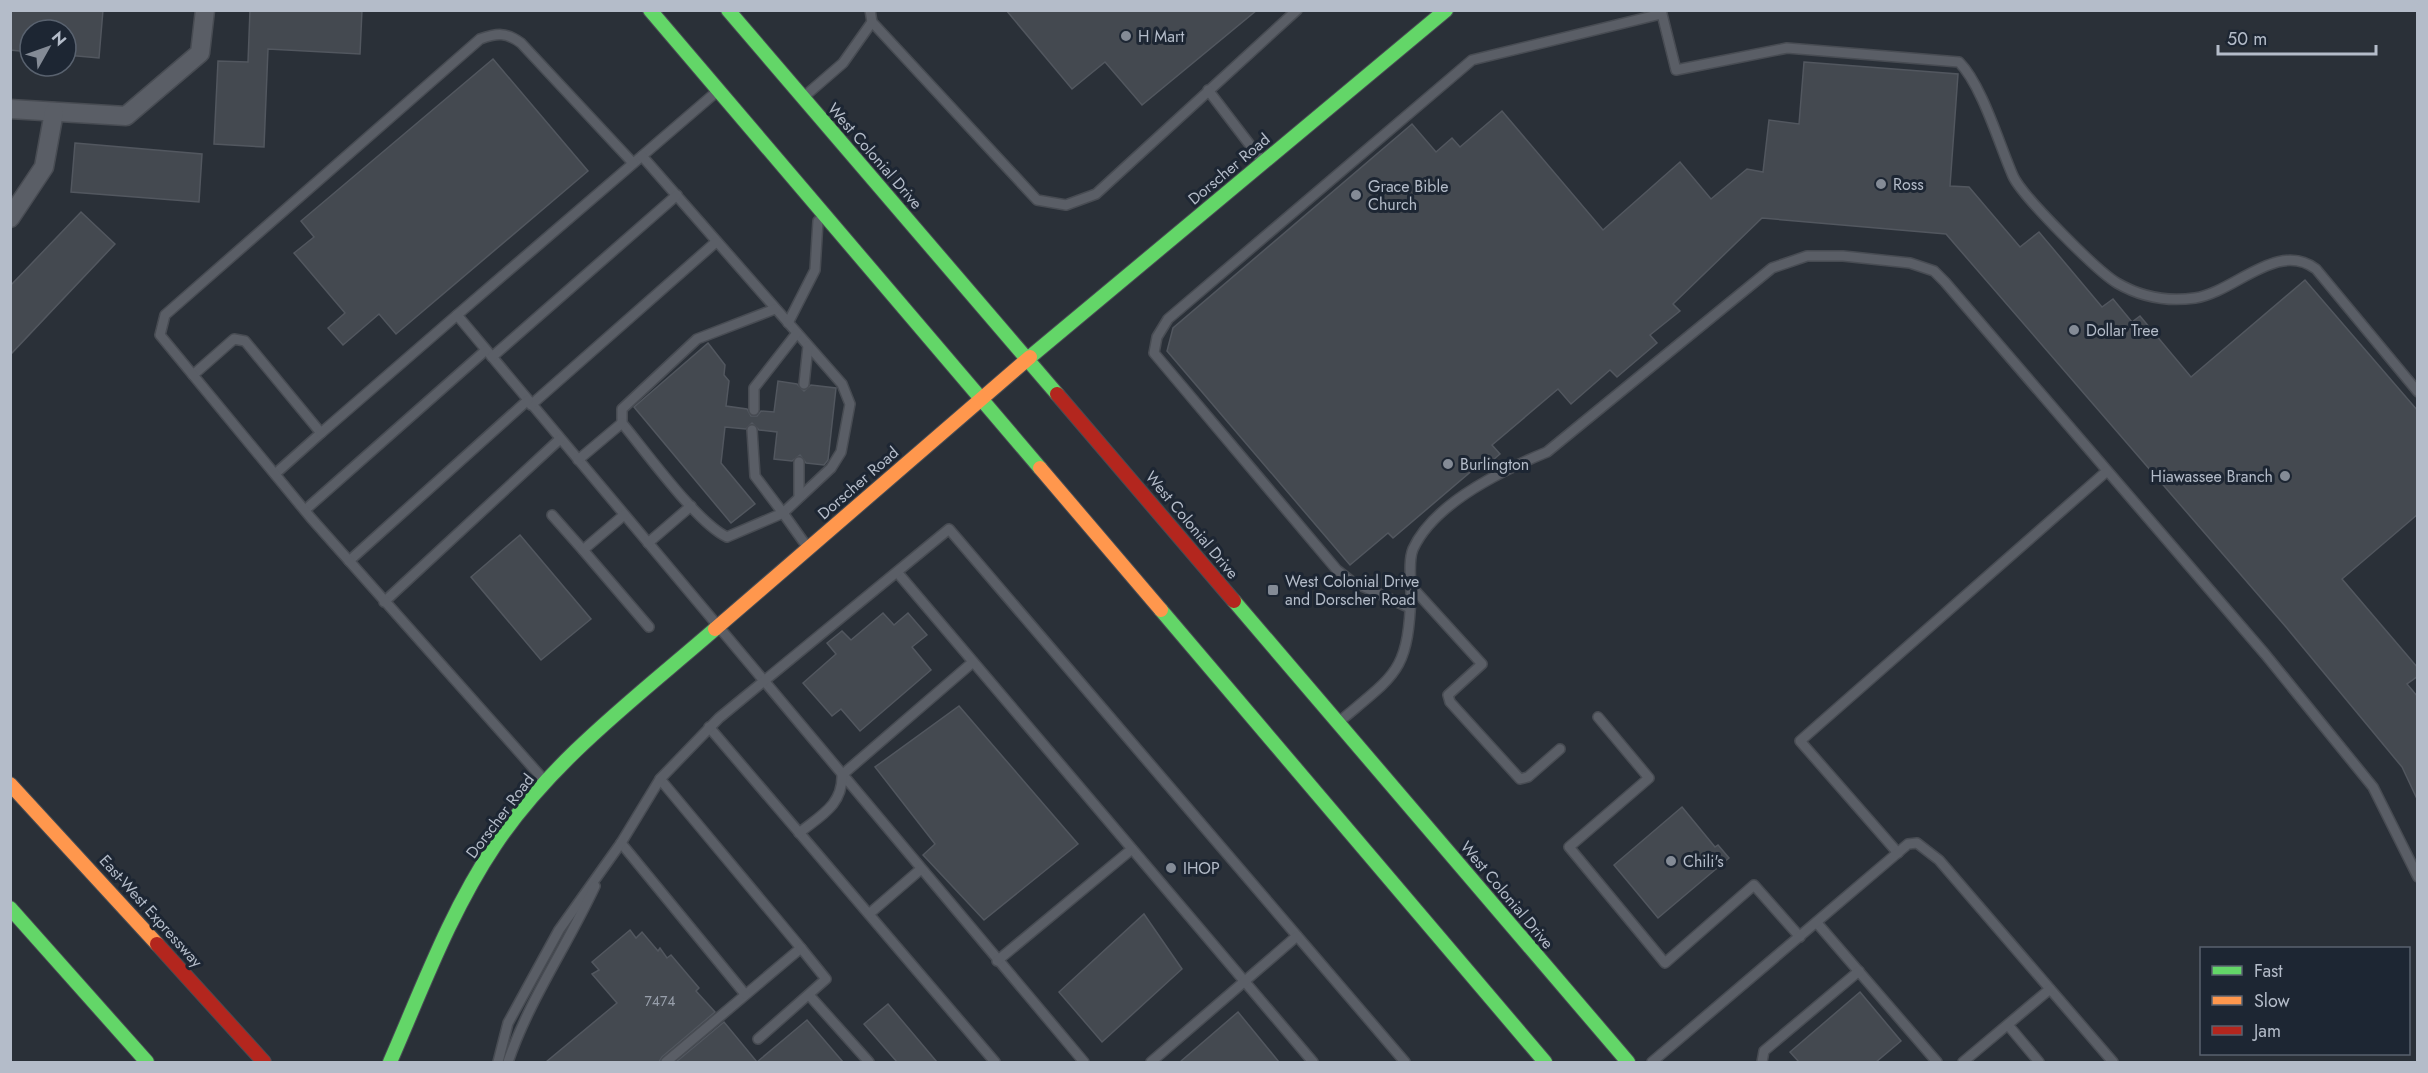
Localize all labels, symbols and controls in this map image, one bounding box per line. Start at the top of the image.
north arrow [18,18,78,78]
scale bar [2218,18,2376,56]
place label: H Mart [1138,25,1184,48]
text: N [46,26,72,51]
text: 50 m [2227,26,2267,52]
marker: H Mart [1119,29,1133,43]
street label: West Colonial Drive [822,98,928,214]
street label: Dorscher Road [1183,128,1275,210]
place label: Ross [1893,173,1924,196]
place label: Grace Bible Church [1368,175,1448,216]
marker: Ross [1874,177,1888,191]
marker: Grace Bible Church [1349,188,1363,202]
place label: Dollar Tree [2086,319,2159,342]
marker: Dollar Tree [2067,323,2081,337]
street label: Dorscher Road [812,441,904,525]
place label: Burlington [1460,453,1529,476]
marker: Burlington [1441,457,1455,471]
place label: Hiawassee Branch [2150,465,2273,488]
street label: West Colonial Drive [1140,466,1244,584]
marker: Hiawassee Branch [2278,469,2292,483]
place label: West Colonial Drive and Dorscher Road [1285,570,1419,611]
marker: West Colonial Drive and Dorscher Road [1266,583,1280,597]
street label: Dorscher Road [461,769,539,863]
street label: West Colonial Drive [1455,836,1559,954]
street label: East-West Expressway [94,850,209,973]
place label: Chili's [1683,850,1724,873]
marker: Chili's [1664,854,1678,868]
place label: IHOP [1183,857,1220,880]
marker: IHOP [1164,861,1178,875]
legend [2200,947,2410,1055]
text: Fast [2254,958,2283,984]
text: Slow [2254,988,2291,1014]
house number: 7474 [644,991,676,1011]
text: Jam [2252,1018,2281,1044]

